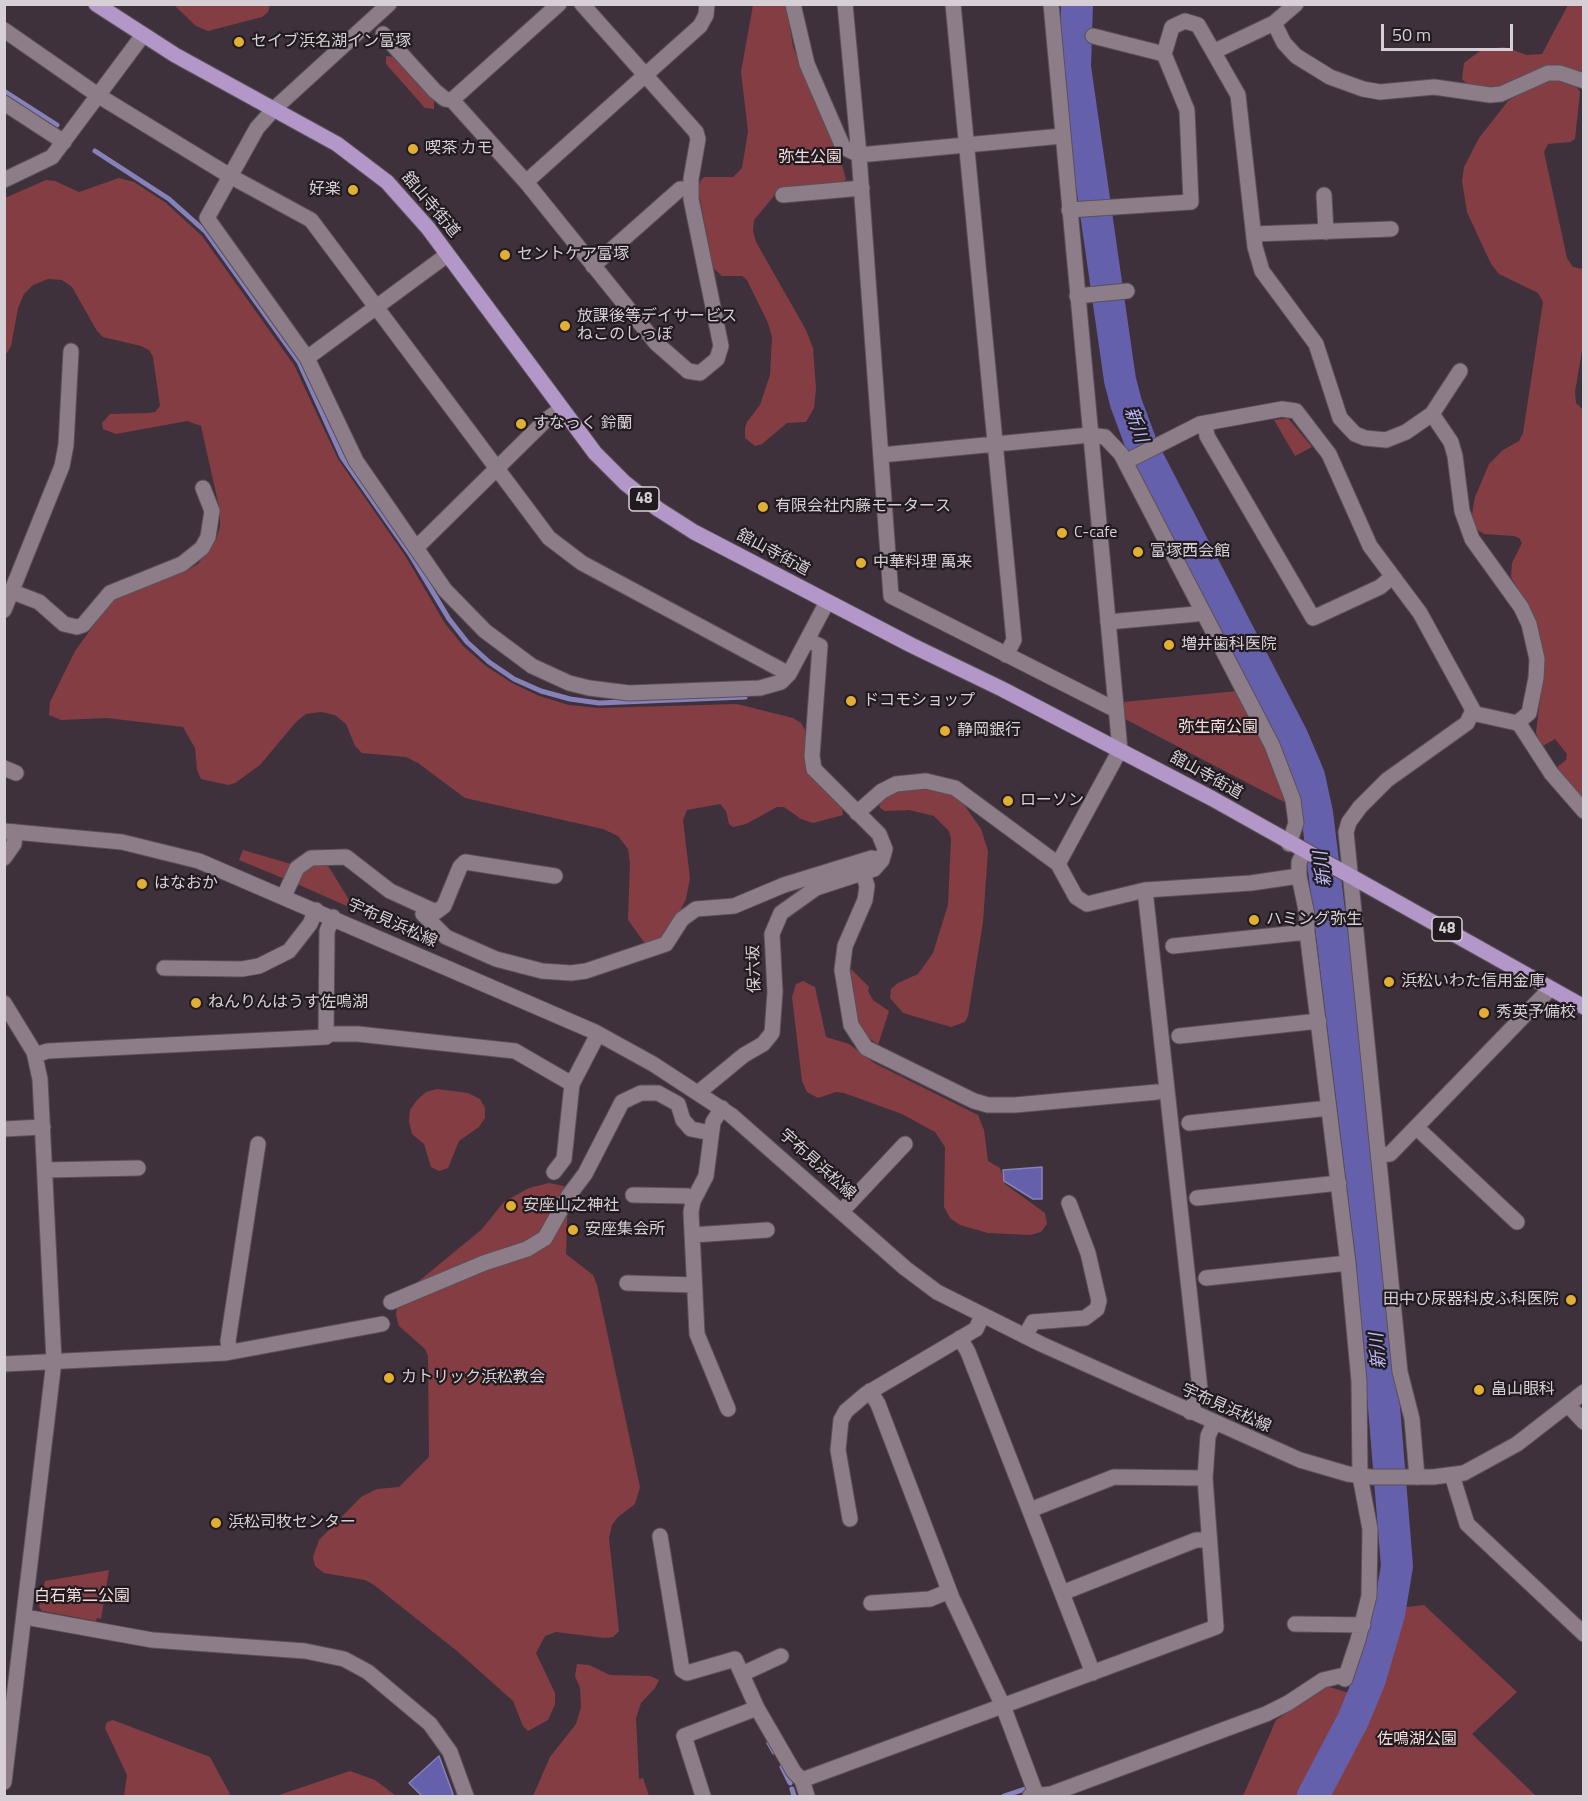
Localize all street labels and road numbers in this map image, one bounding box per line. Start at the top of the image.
street label: 舘山寺街道 [397,168,463,242]
road number: 48 [629,487,659,511]
street label: 舘山寺街道 [733,526,813,580]
street label: 舘山寺街道 [1166,748,1246,804]
street label: 宇布見浜松線 [344,896,440,952]
road number: 48 [1432,917,1462,941]
street label: 保六坂 [745,945,765,993]
street label: 宇布見浜松線 [775,1126,859,1204]
street label: 宇布見浜松線 [1178,1381,1274,1437]

